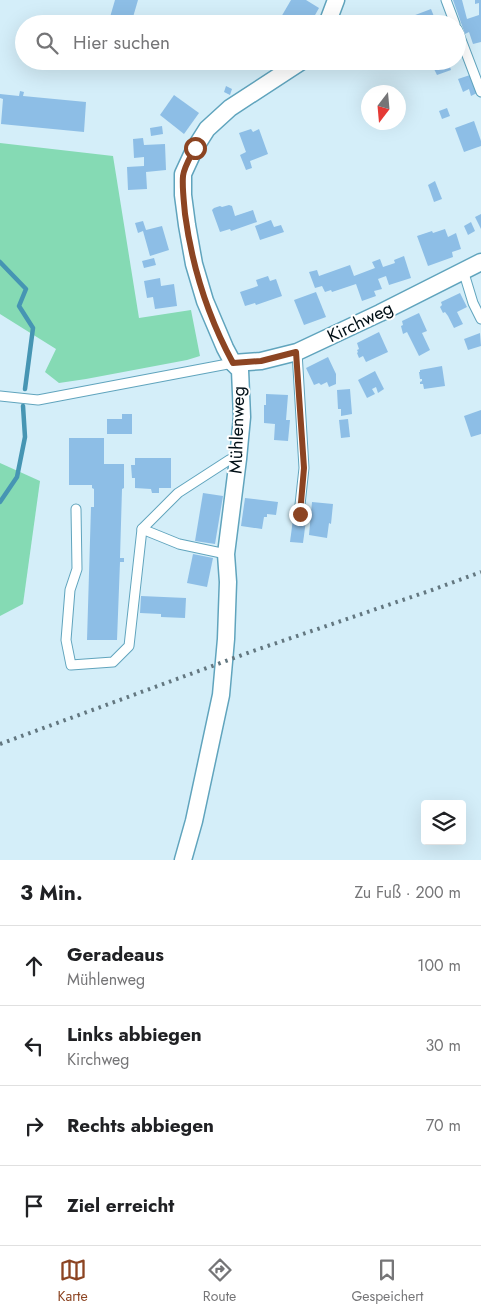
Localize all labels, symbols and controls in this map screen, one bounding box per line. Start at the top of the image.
search box [15,15,466,70]
icon: search [33,29,61,57]
text: Hier suchen [73,29,170,56]
north arrow [361,85,406,130]
route start [184,137,207,160]
street label: Kirchweg [323,295,397,349]
street label: Mühlenweg [222,386,252,474]
route end [289,503,312,526]
map controls [421,800,466,845]
button: layers [421,800,466,845]
text: 3 Min. [20,878,83,908]
text: Zu Fuß · 200 m [354,881,461,904]
text: Geradeaus [67,941,164,968]
icon: ahead [20,952,48,980]
text: 100 m [417,954,461,977]
text: Mühlenweg [67,968,145,991]
text: Links abbiegen [67,1021,202,1048]
icon: left [20,1032,48,1060]
text: 30 m [425,1034,461,1057]
text: Kirchweg [67,1048,129,1071]
icon: right [20,1112,48,1140]
text: Rechts abbiegen [67,1112,214,1139]
text: 70 m [426,1114,461,1137]
icon: arrive [20,1192,48,1220]
text: Ziel erreicht [67,1192,174,1219]
tab: Karte [58,1256,88,1306]
tab: Route [203,1256,236,1306]
tab: Gespeichert [351,1256,423,1306]

